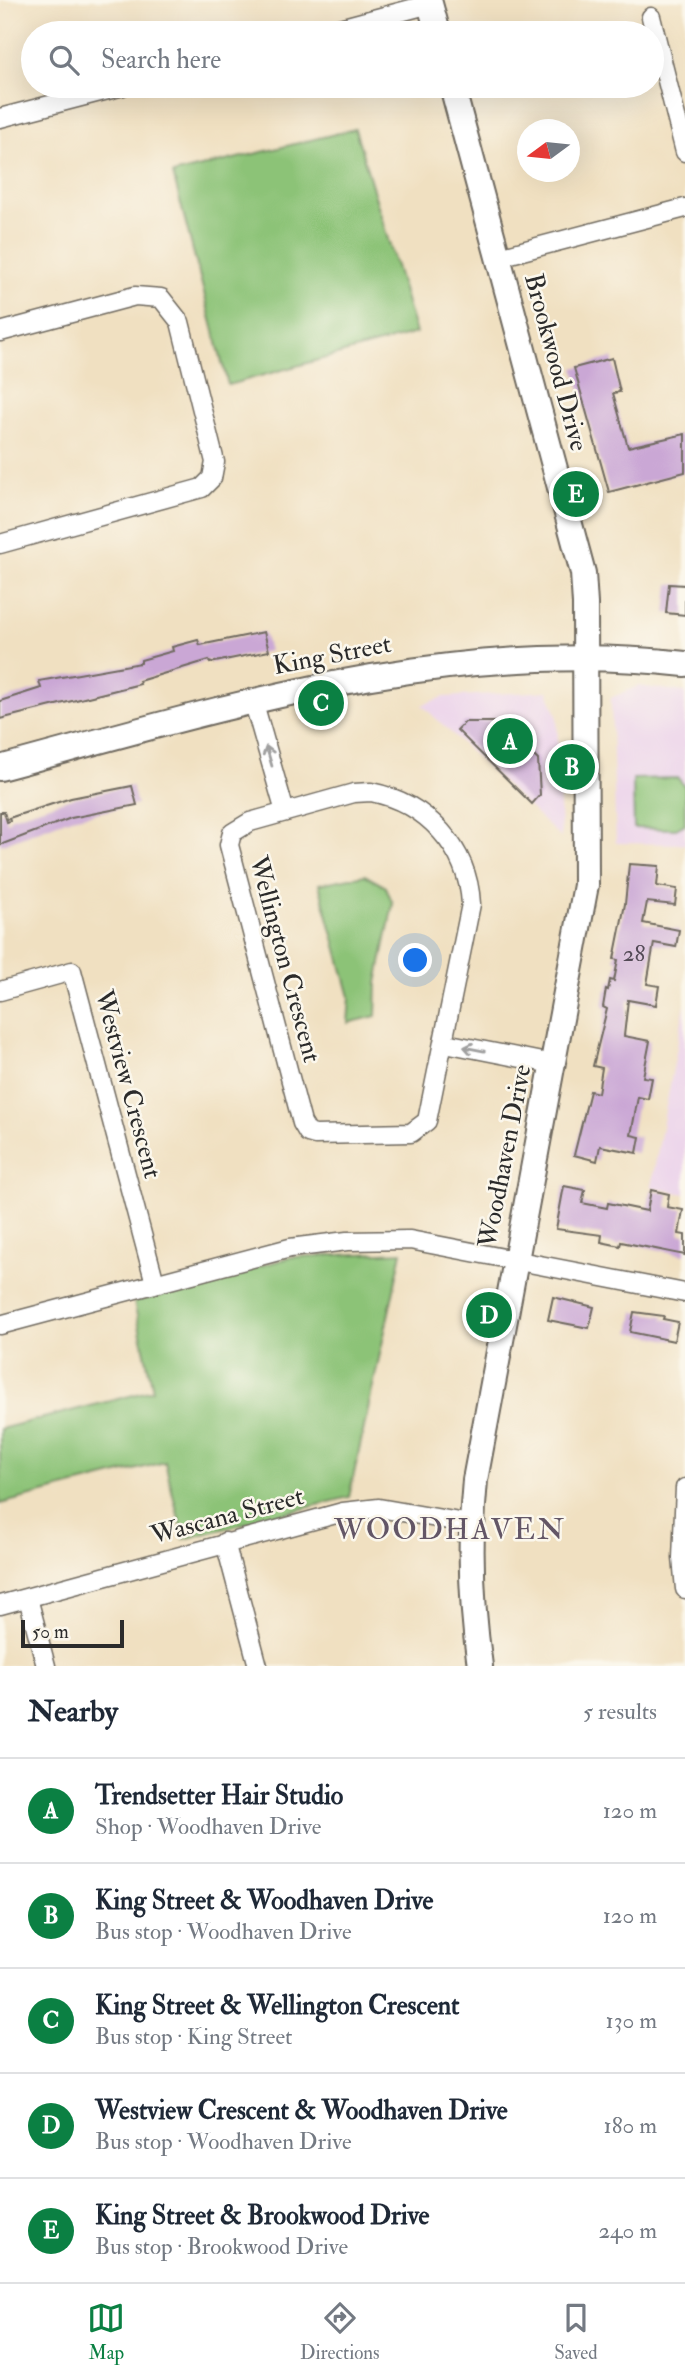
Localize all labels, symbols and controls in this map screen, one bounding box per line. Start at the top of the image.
search box [21,21,664,98]
icon: search [45,41,83,79]
text: Search here [101,44,221,76]
north arrow [517,119,580,182]
street label: Brookwood Drive [517,270,595,455]
pin: E [553,468,599,520]
street label: King Street [271,628,394,682]
pin: C [298,677,344,729]
pin: A [487,715,533,767]
pin: B [549,741,595,793]
one-way arrow [262,745,275,768]
street label: Wellington Crescent [242,852,328,1066]
house number: 28 [623,939,645,968]
your location [398,943,432,977]
street label: Westview Crescent [87,985,169,1182]
one-way arrow [463,1042,486,1055]
street label: Woodhaven Drive [471,1062,538,1252]
pin: D [466,1289,512,1341]
street label: Wascana Street [146,1480,307,1552]
district label: WOODHAVEN [333,1511,566,1548]
scale bar [21,1617,124,1649]
text: 50 m [32,1620,69,1644]
text: Nearby [28,1693,118,1730]
text: 5 results [583,1697,657,1726]
text: Trendsetter Hair Studio [95,1780,343,1812]
text: A [44,1796,58,1825]
text: 120 m [603,1796,657,1825]
text: Shop · Woodhaven Drive [95,1812,321,1841]
text: King Street & Woodhaven Drive [95,1885,433,1917]
text: B [43,1901,59,1930]
text: 120 m [603,1901,657,1930]
text: Bus stop · Woodhaven Drive [95,1917,352,1946]
text: King Street & Wellington Crescent [95,1990,460,2022]
text: C [43,2006,59,2035]
text: 130 m [605,2006,657,2035]
text: Bus stop · King Street [95,2022,293,2051]
text: Westview Crescent & Woodhaven Drive [95,2095,508,2127]
text: D [42,2111,60,2140]
text: 180 m [604,2111,657,2140]
text: Bus stop · Woodhaven Drive [95,2127,352,2156]
text: King Street & Brookwood Drive [95,2200,429,2232]
text: E [43,2216,59,2245]
text: 240 m [598,2216,657,2245]
text: Bus stop · Brookwood Drive [95,2232,348,2261]
tab: Map [87,2299,125,2365]
tab: Directions [300,2299,380,2365]
tab: Saved [554,2299,598,2365]

